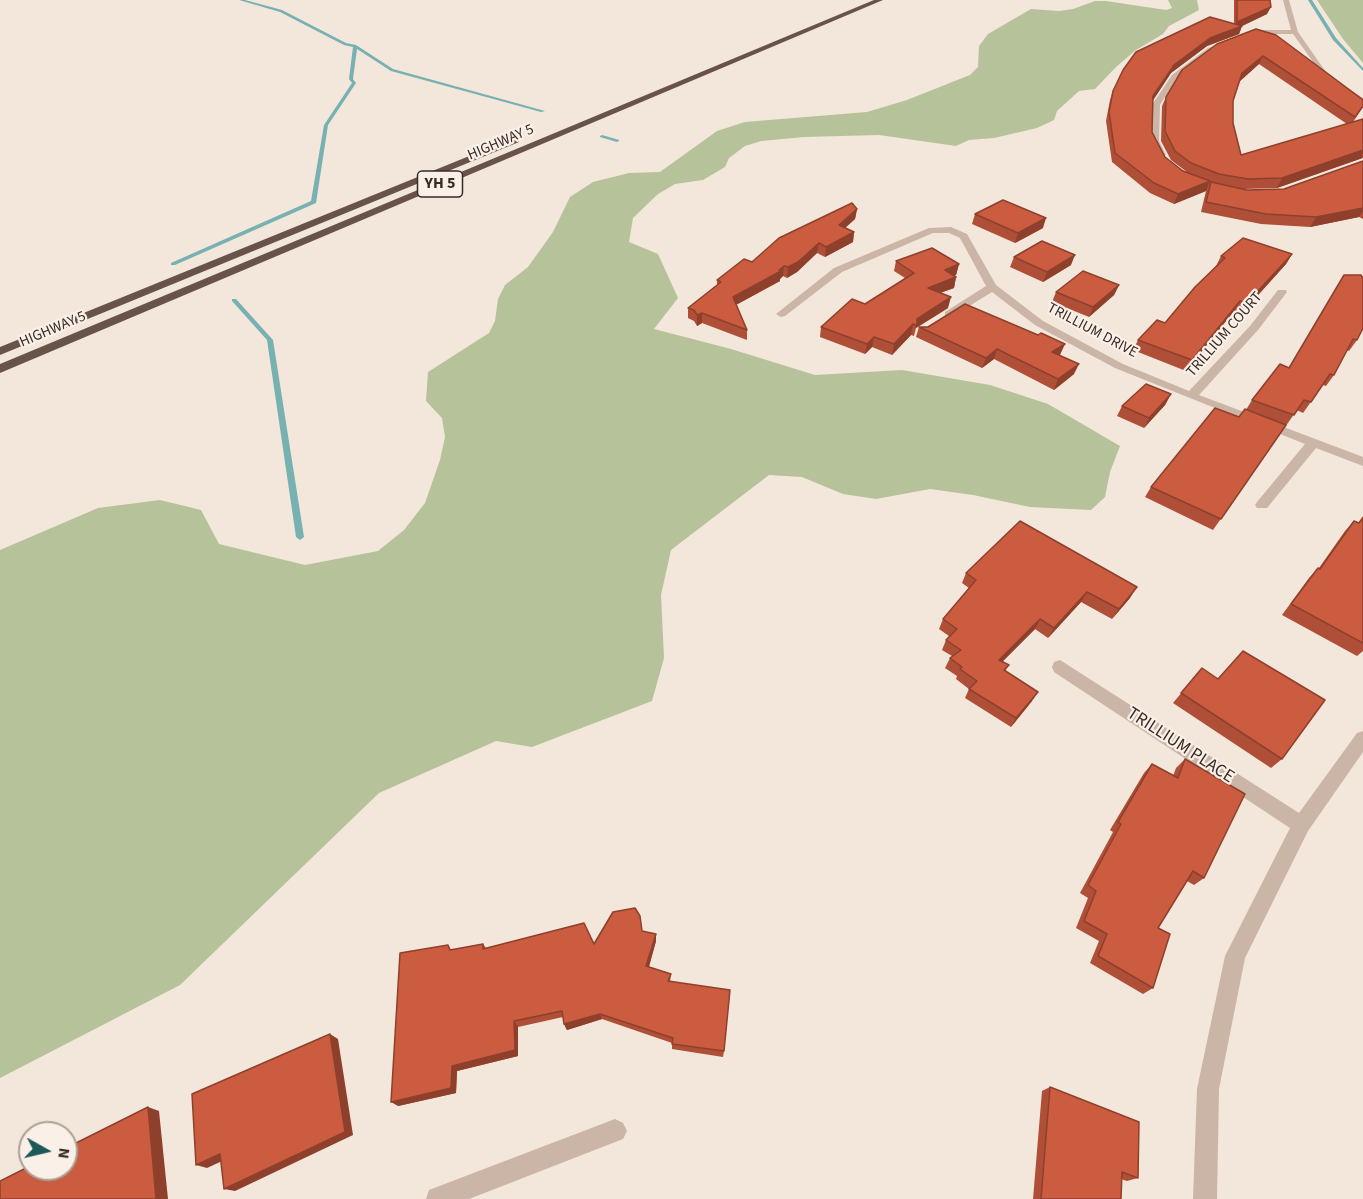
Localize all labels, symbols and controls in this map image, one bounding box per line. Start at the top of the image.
street label: HIGHWAY 5 [465,121,537,165]
road number: YH 5 [418,171,462,197]
street label: TRILLIUM COURT [1183,289,1267,381]
street label: TRILLIUM DRIVE [1044,300,1140,362]
street label: HIGHWAY 5 [17,308,89,352]
street label: TRILLIUM PLACE [1122,703,1238,789]
north arrow [18,1121,78,1181]
text: N [52,1146,75,1160]

